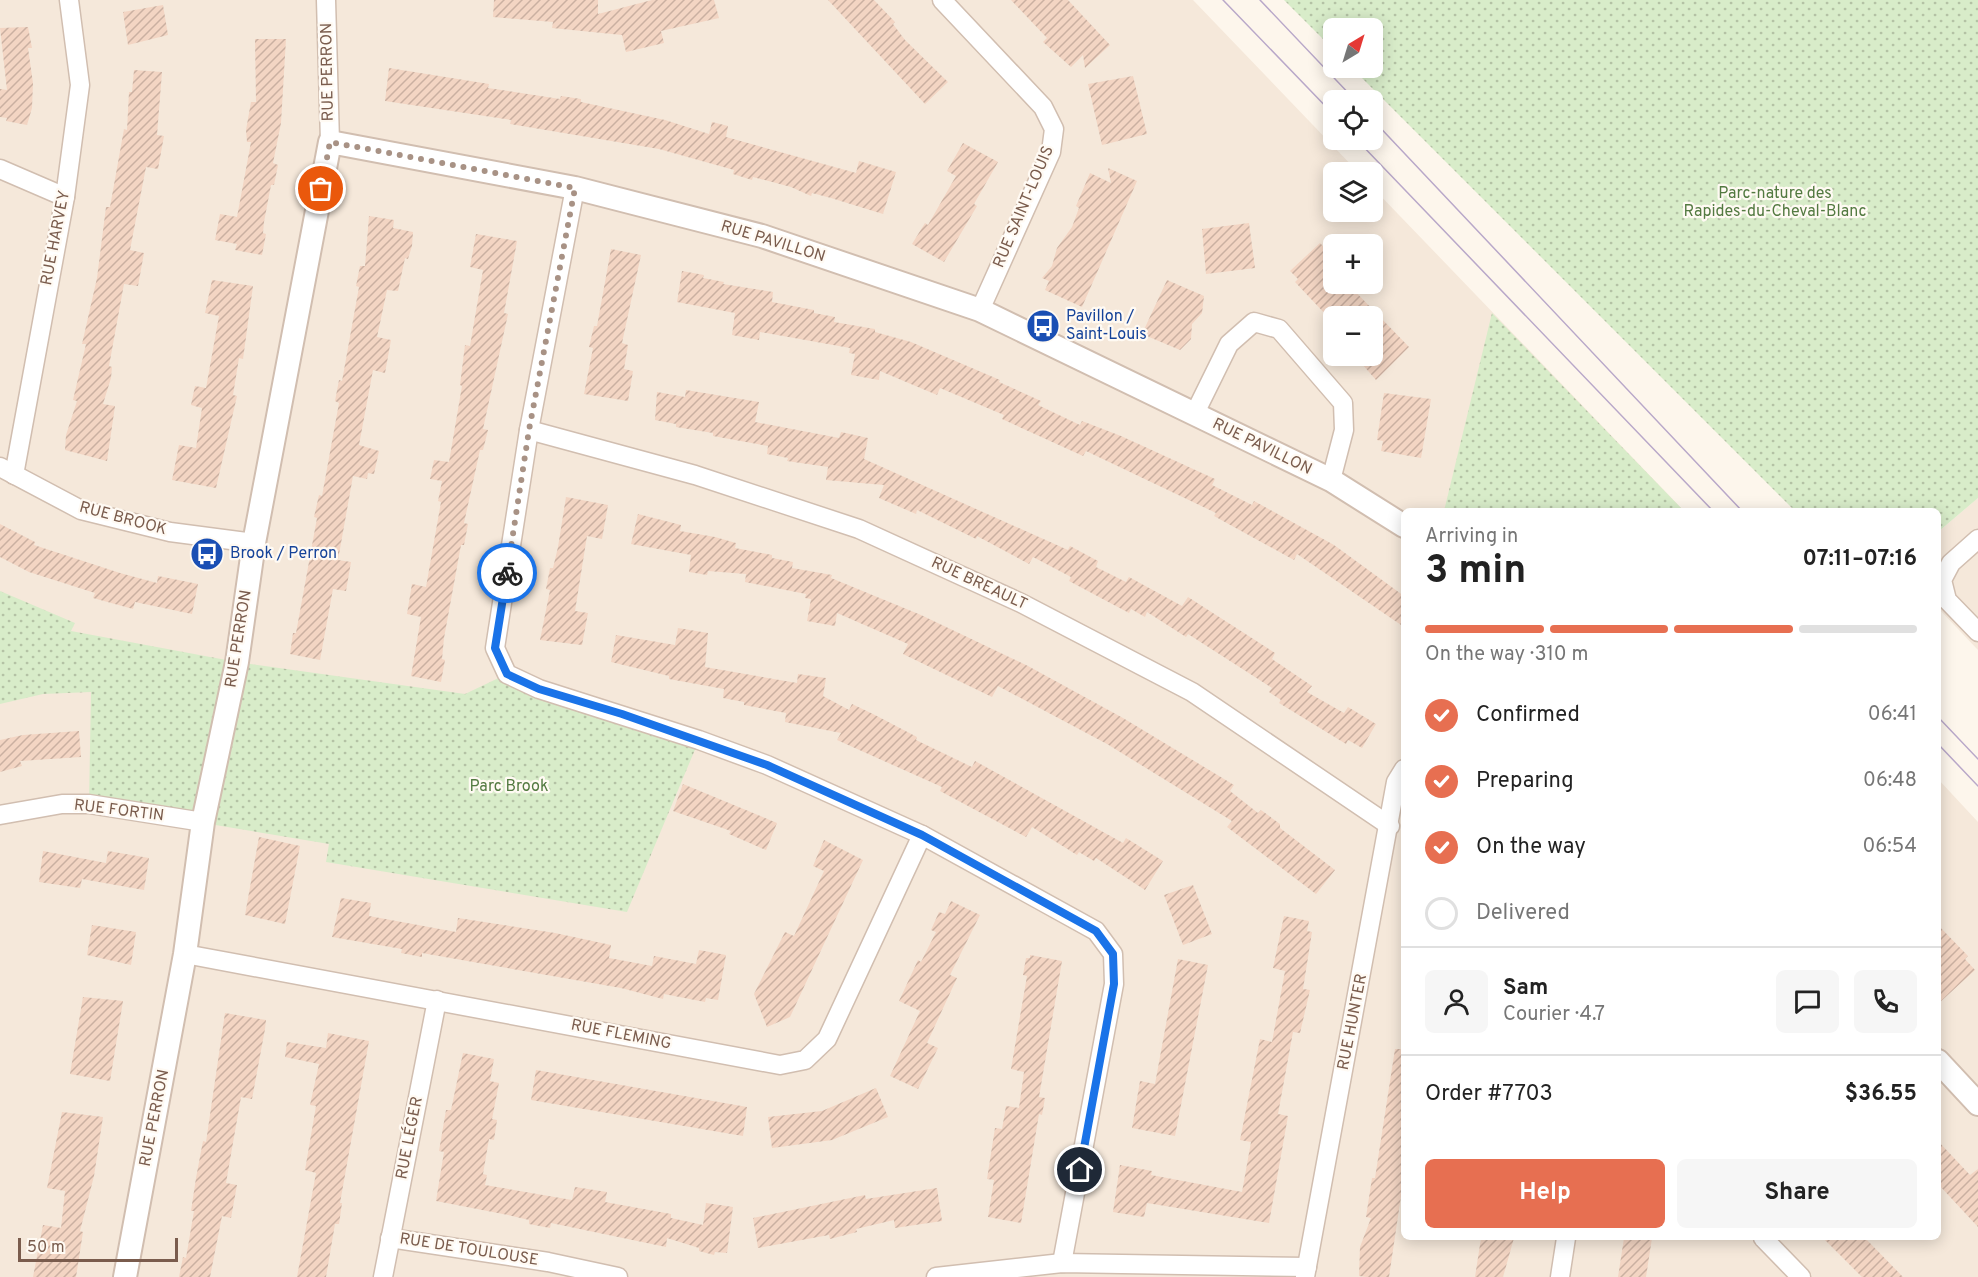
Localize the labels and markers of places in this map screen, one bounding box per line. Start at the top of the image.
pin [295,163,346,214]
place label: Pavillon / Saint-Louis [1066,307,1147,345]
bus stop icon: Pavillon / Saint-Louis [1025,308,1061,344]
bus stop icon: Brook / Perron [189,536,225,572]
place label: Brook / Perron [230,544,337,564]
pin [1054,1144,1105,1195]

